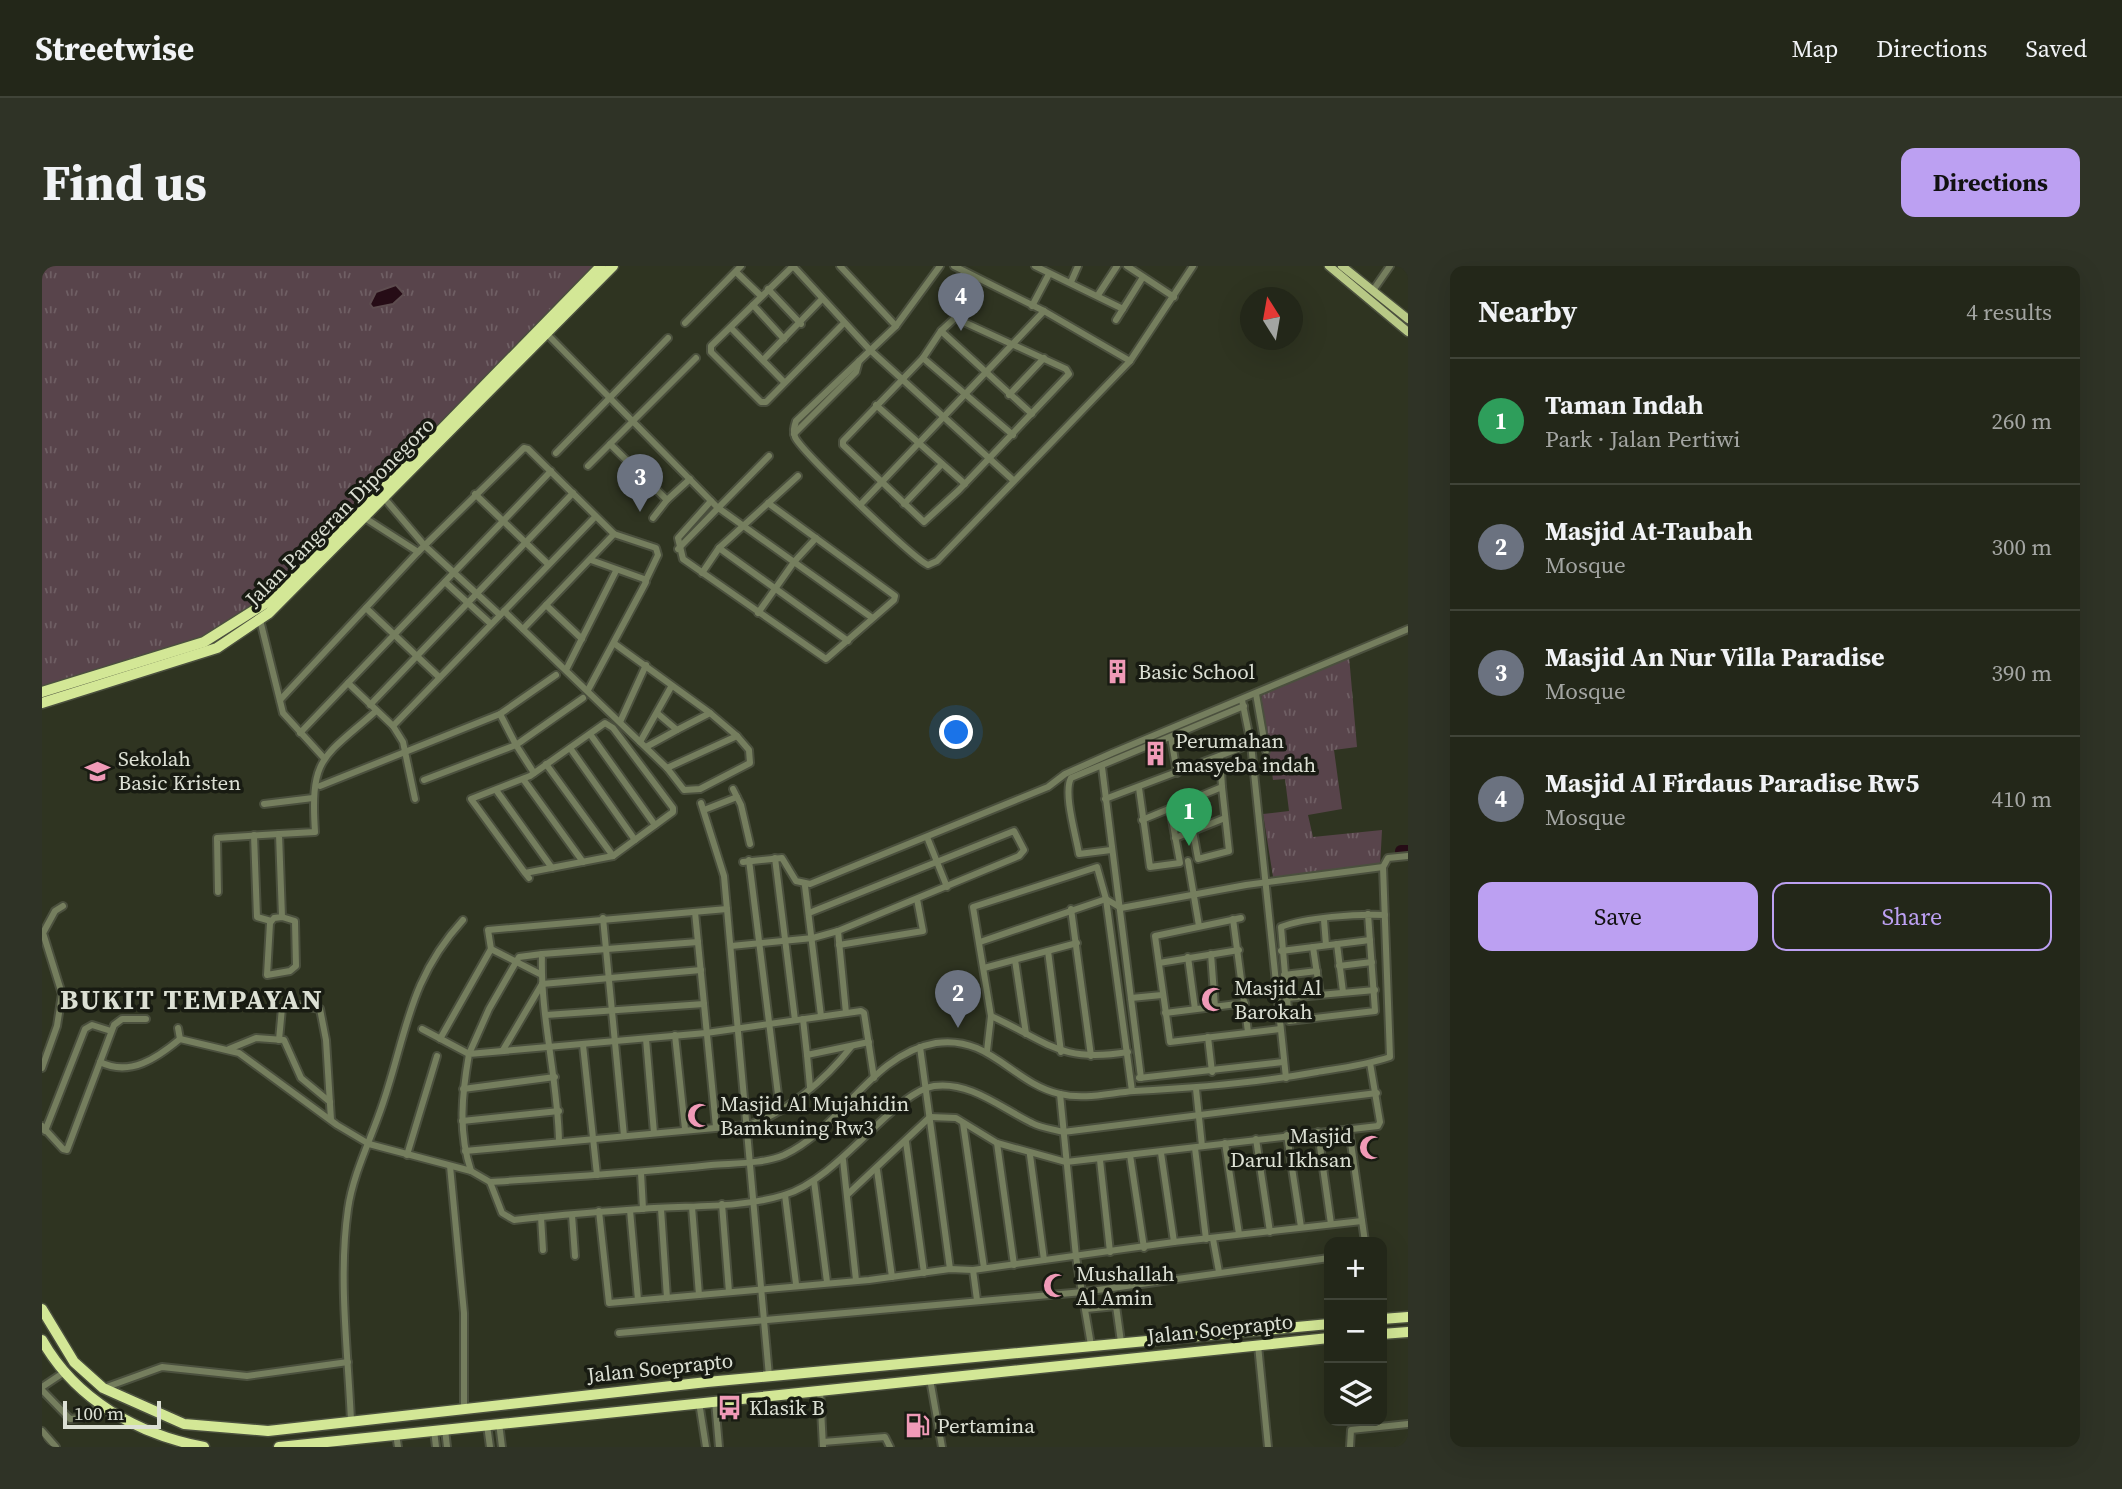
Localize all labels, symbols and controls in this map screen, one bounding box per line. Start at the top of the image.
text: Streetwise [35,26,194,71]
text: Map [1791,32,1838,65]
text: Directions [1876,32,1987,65]
text: Saved [2025,32,2087,65]
button: Directions [1901,148,2080,217]
text: Find us [42,149,207,216]
pin: 4 [938,273,984,331]
north arrow [1240,287,1303,350]
text: Nearby [1478,291,1577,332]
text: 4 results [1966,296,2052,328]
text: Taman Indah [1545,387,1704,423]
text: 1 [1495,405,1507,437]
text: 260 m [1991,405,2052,437]
street label: Jalan Pangeran Diponegoro [238,411,441,613]
text: Park · Jalan Pertiwi [1545,423,1740,455]
pin: 3 [617,454,663,512]
text: Masjid At-Taubah [1545,513,1753,549]
text: 2 [1495,531,1507,563]
text: 300 m [1991,531,2052,563]
text: Mosque [1545,549,1626,581]
text: Masjid An Nur Villa Paradise [1545,639,1885,675]
place label: Basic School [1138,657,1255,686]
text: 3 [1495,657,1507,689]
text: 390 m [1991,657,2052,689]
building icon: Basic School [1104,658,1132,686]
text: Mosque [1545,675,1626,707]
your location [939,715,973,749]
place label: Perumahan masyeba indah [1175,726,1316,779]
building icon: Perumahan masyeba indah [1141,739,1169,767]
place label: Sekolah Basic Kristen [118,744,241,797]
school or university icon: Sekolah Basic Kristen [84,757,112,785]
text: Masjid Al Firdaus Paradise Rw5 [1545,765,1919,801]
text: 4 [1495,783,1507,815]
text: 410 m [1991,783,2052,815]
pin: 1 [1166,788,1212,846]
text: Mosque [1545,801,1626,833]
button: Save [1478,882,1758,951]
button: Share [1772,882,2052,951]
pin: 2 [935,970,981,1028]
place label: Masjid Al Barokah [1234,973,1321,1026]
district label: BUKIT TEMPAYAN [60,980,324,1018]
mosque icon: Masjid Al Barokah [1200,986,1228,1014]
place label: Masjid Al Mujahidin Bamkuning Rw3 [720,1089,909,1142]
mosque icon: Masjid Al Mujahidin Bamkuning Rw3 [686,1102,714,1130]
place label: Masjid Darul Ikhsan [1230,1121,1352,1174]
mosque icon: Masjid Darul Ikhsan [1358,1134,1386,1162]
map controls [1324,1237,1387,1426]
button: + [1324,1237,1387,1300]
place label: Mushallah Al Amin [1076,1259,1175,1312]
mosque icon: Mushallah Al Amin [1042,1272,1070,1300]
button: − [1324,1300,1387,1363]
street label: Jalan Soeprapto [1145,1306,1294,1351]
street label: Jalan Soeprapto [585,1345,734,1390]
button: layers [1324,1363,1387,1426]
place label: Klasik B [749,1393,825,1422]
bus stop icon: Klasik B [715,1394,743,1422]
scale bar [63,1398,161,1430]
text: 100 m [74,1400,124,1426]
place label: Pertamina [937,1411,1035,1440]
fuel station icon: Pertamina [903,1412,931,1440]

